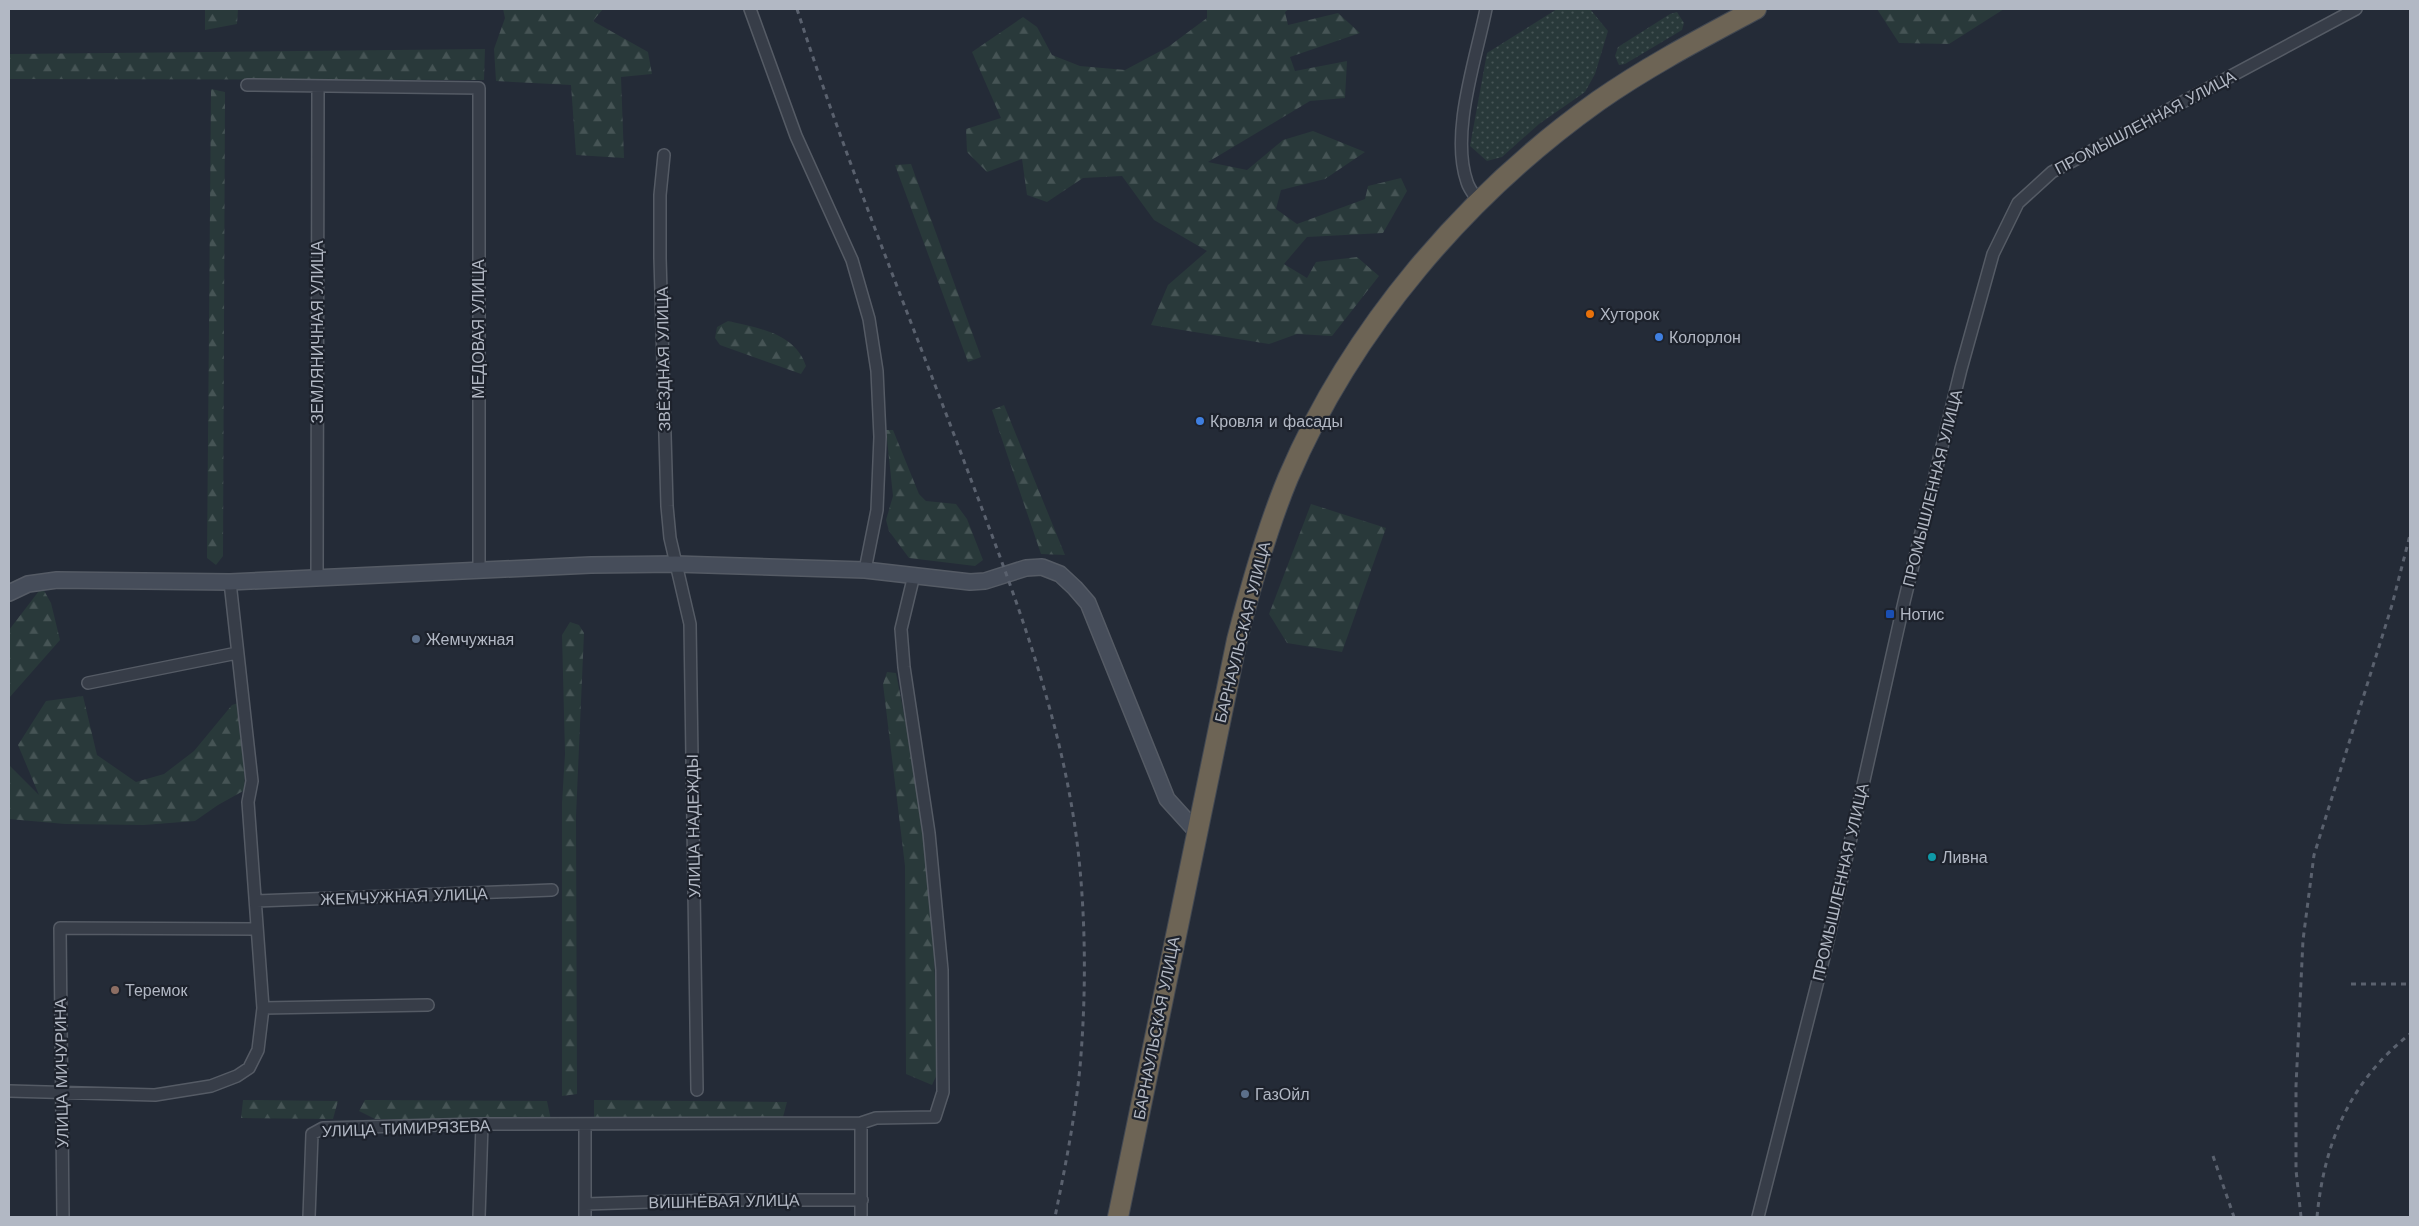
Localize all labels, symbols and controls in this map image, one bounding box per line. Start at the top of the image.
street label: ПРОМЫШЛЕННАЯ УЛИЦА [2051,66,2239,178]
street label: ЗЕМЛЯНИЧНАЯ УЛИЦА [308,240,327,423]
street label: МЕДОВАЯ УЛИЦА [469,259,488,399]
street label: ЗВЁЗДНАЯ УЛИЦА [653,286,674,432]
place label: Хуторок [1600,305,1660,324]
marker: Хуторок [1584,308,1596,320]
place label: Колорлон [1669,328,1741,347]
marker: Колорлон [1653,331,1665,343]
street label: ПРОМЫШЛЕННАЯ УЛИЦА [1899,387,1966,589]
place label: Кровля и фасады [1210,412,1343,431]
marker: Кровля и фасады [1194,415,1206,427]
street label: БАРНАУЛЬСКАЯ УЛИЦА [1211,539,1274,725]
place label: Нотис [1900,605,1944,624]
marker: Нотис [1884,608,1896,620]
place label: Жемчужная [426,630,514,649]
marker: Жемчужная [410,633,422,645]
street label: УЛИЦА НАДЕЖДЫ [683,754,704,898]
street label: ПРОМЫШЛЕННАЯ УЛИЦА [1808,781,1873,983]
place label: Ливна [1942,848,1988,867]
marker: Ливна [1926,851,1938,863]
street label: ЖЕМЧУЖНАЯ УЛИЦА [320,884,488,909]
street label: БАРНАУЛЬСКАЯ УЛИЦА [1129,935,1184,1121]
place label: Теремок [125,981,188,1000]
marker: Теремок [109,984,121,996]
street label: УЛИЦА МИЧУРИНА [51,998,72,1148]
place label: ГазОйл [1255,1085,1310,1104]
marker: ГазОйл [1239,1088,1251,1100]
street label: УЛИЦА ТИМИРЯЗЕВА [321,1116,491,1141]
street label: ВИШНЁВАЯ УЛИЦА [648,1191,800,1212]

